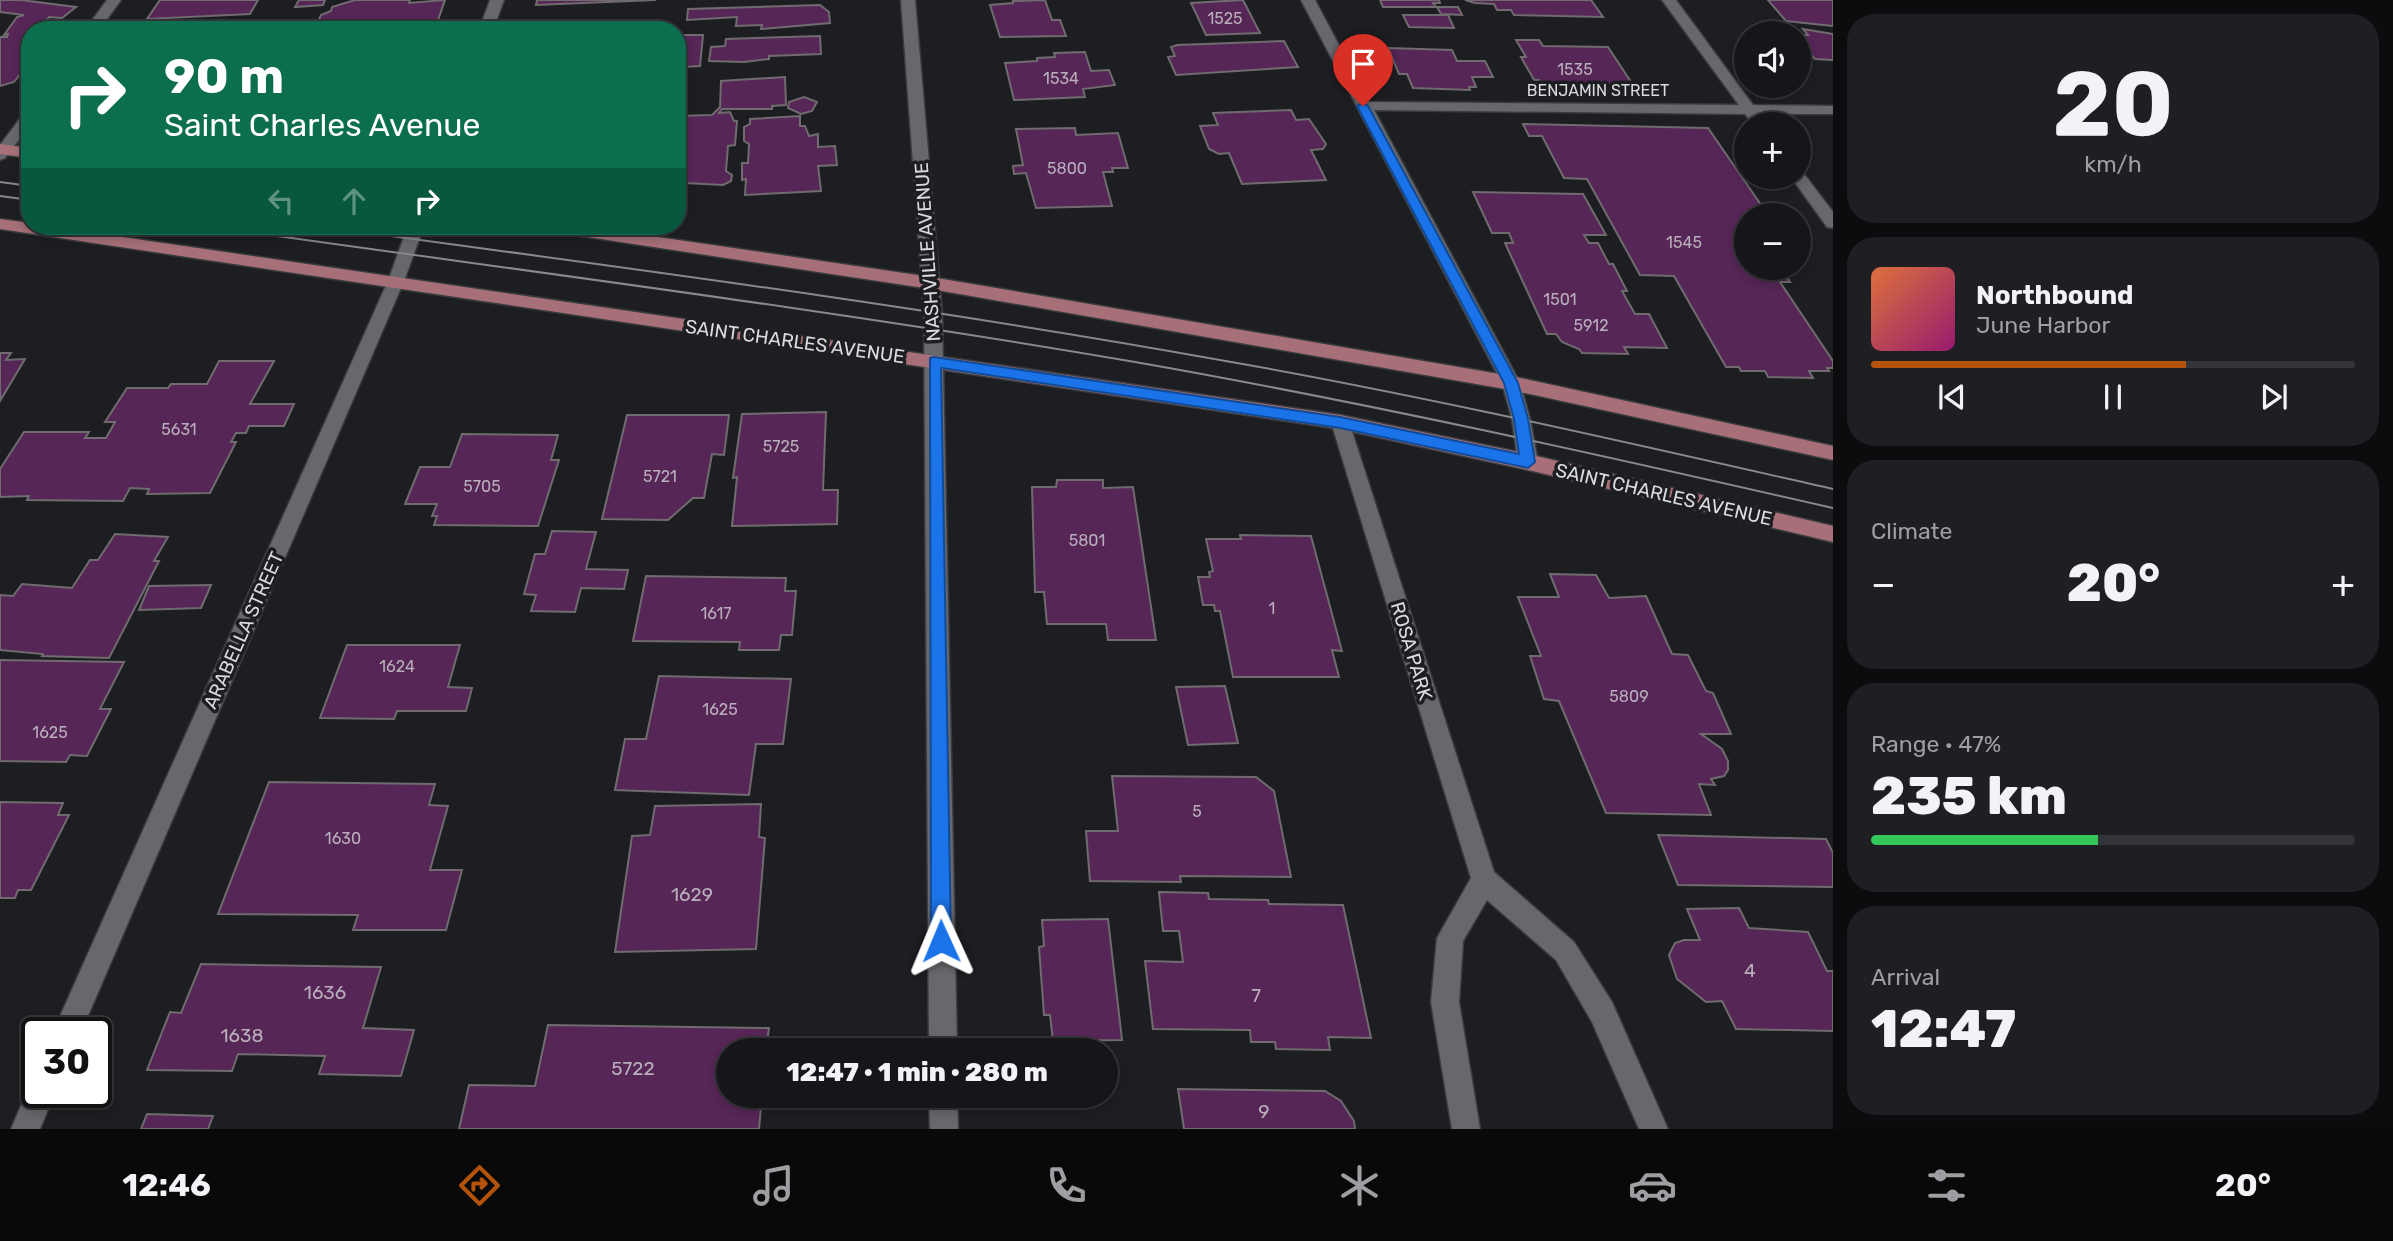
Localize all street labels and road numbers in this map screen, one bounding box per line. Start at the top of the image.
street label: BENJAMIN STREET [1527,81,1669,100]
street label: NASHVILLE AVENUE [910,162,945,342]
street label: SAINT CHARLES AVENUE [684,315,906,368]
street label: SAINT CHARLES AVENUE [1553,458,1774,531]
street label: ARABELLA STREET [198,548,288,712]
street label: ROSA PARK [1386,599,1438,704]

